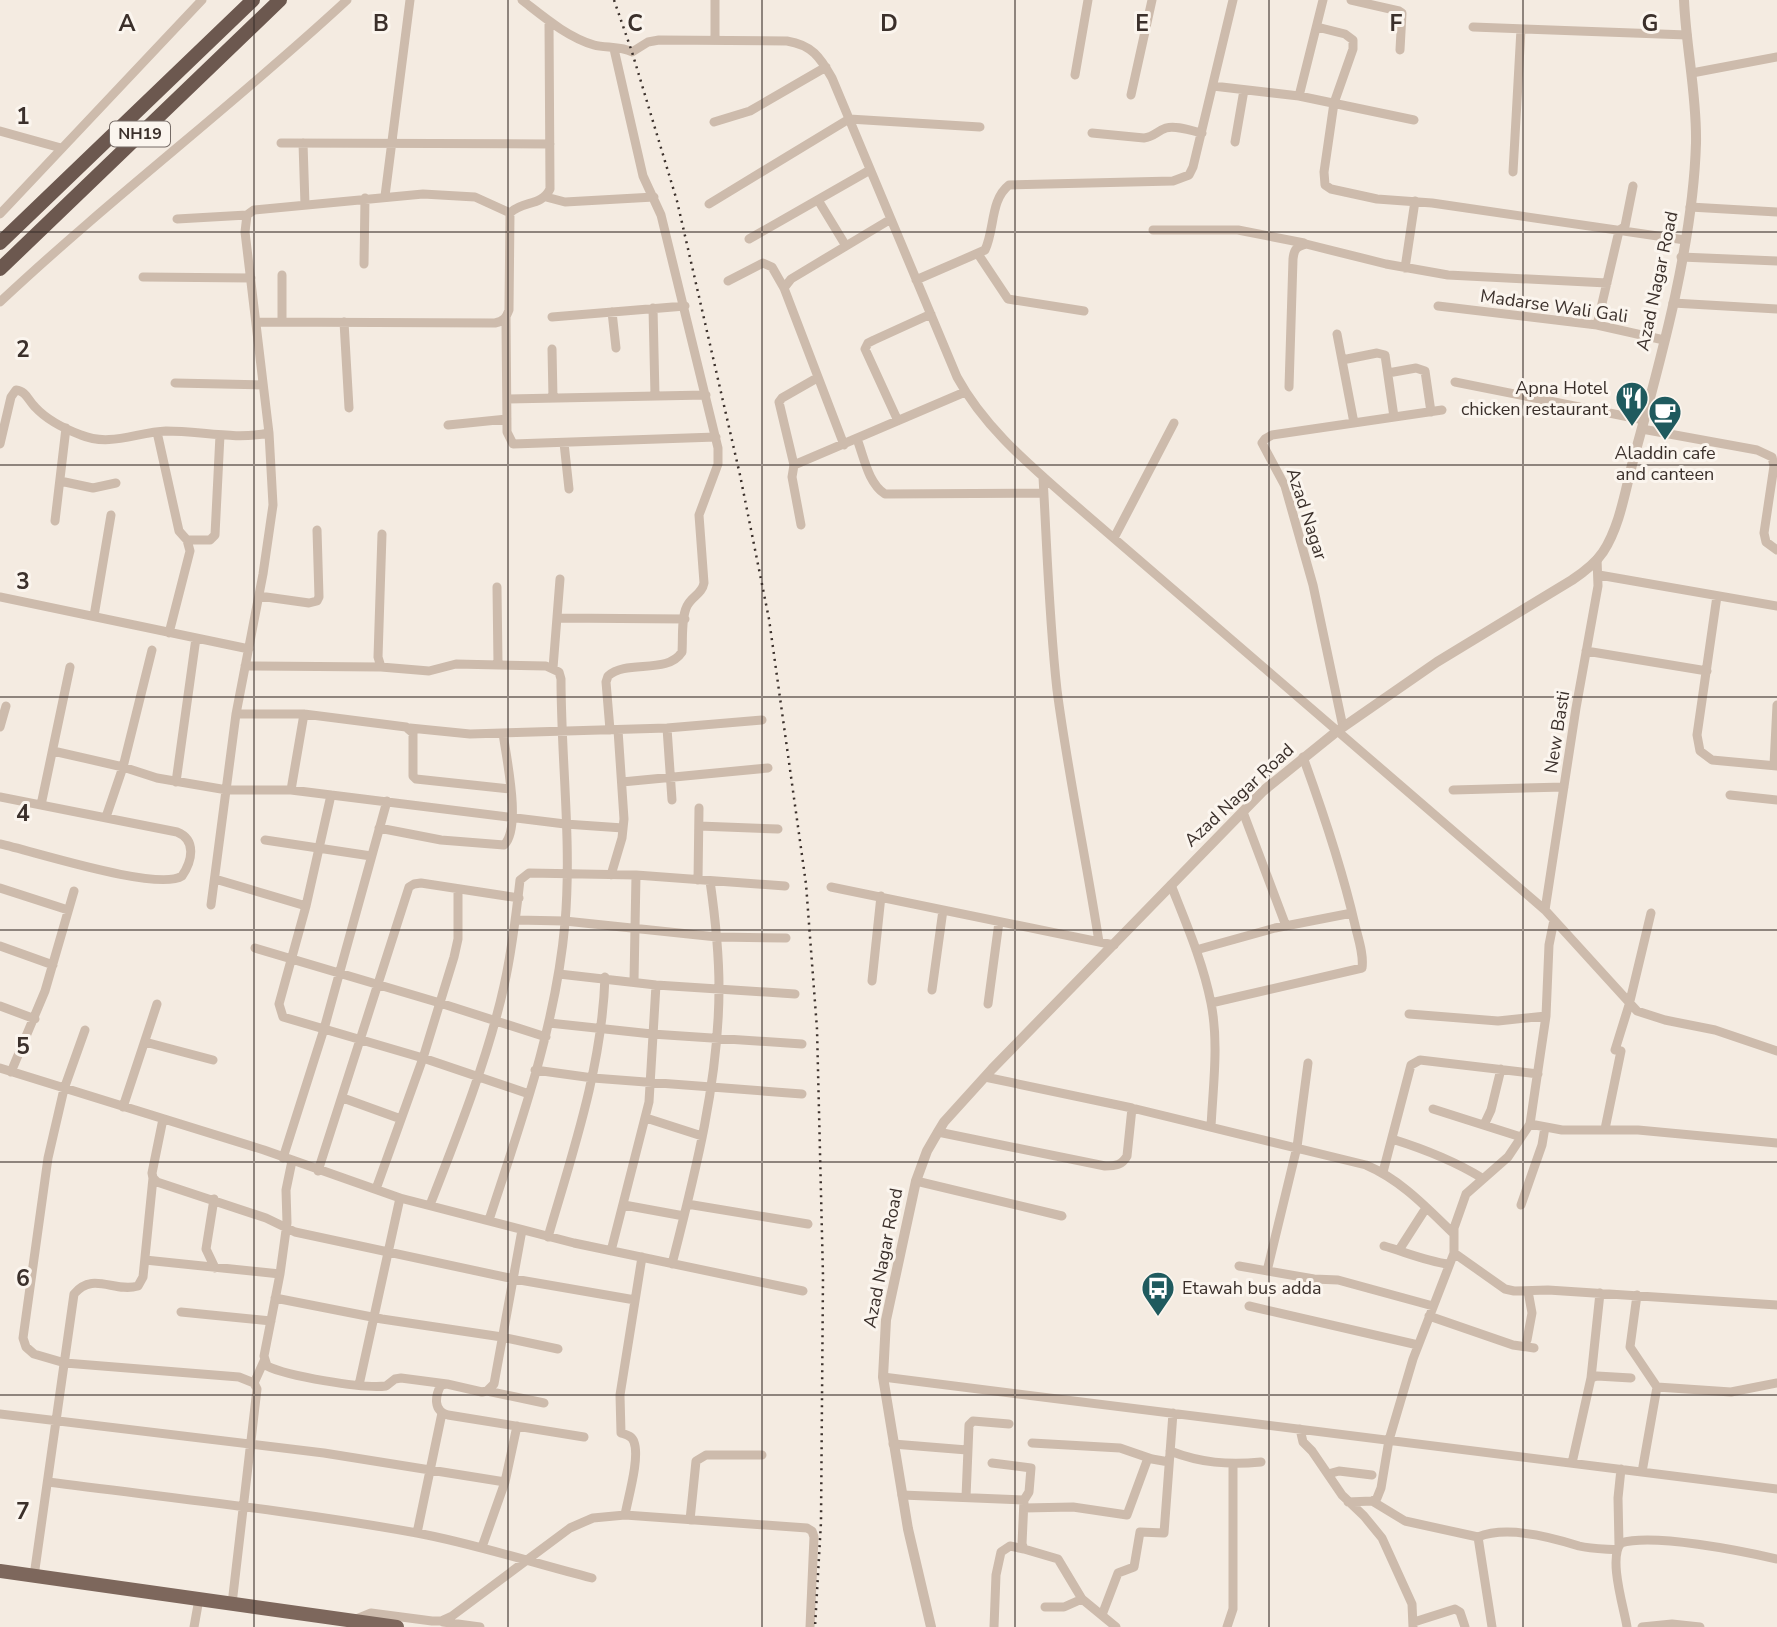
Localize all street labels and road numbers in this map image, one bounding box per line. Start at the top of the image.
road number: NH19 [110,122,170,146]
street label: Azad Nagar Road [1631,209,1683,353]
street label: Madarse Wali Gali [1479,284,1629,328]
street label: Azad Nagar [1281,465,1333,564]
street label: New Basti [1539,689,1575,775]
street label: Azad Nagar Road [1179,738,1299,852]
street label: Azad Nagar Road [858,1186,908,1330]

